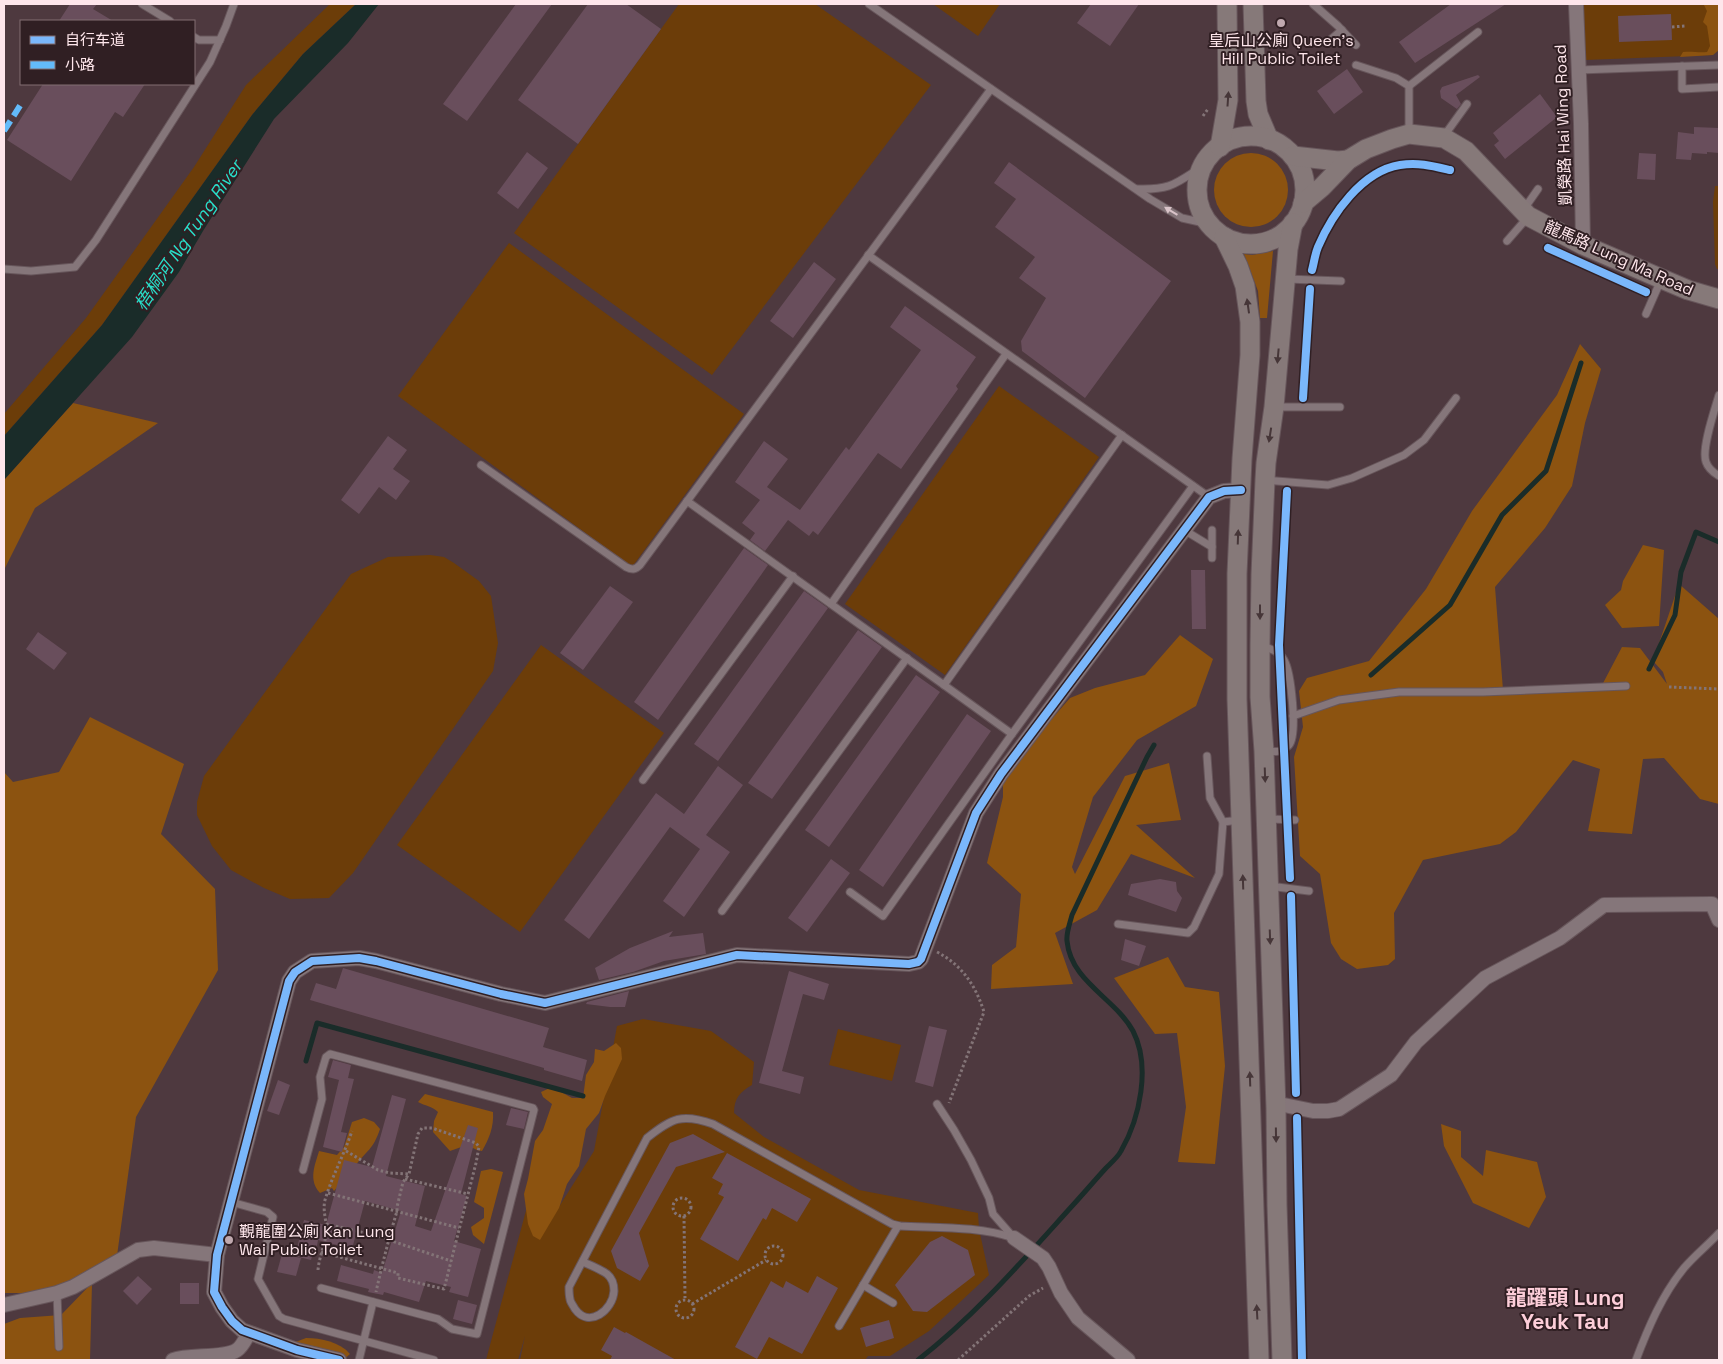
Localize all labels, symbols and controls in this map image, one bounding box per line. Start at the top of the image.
marker: 皇后山公廁 Queen's Hill Public Toilet [1275,17,1287,29]
legend [20,20,195,85]
text: 自行车道 [65,30,125,49]
place label: 皇后山公廁 Queen's Hill Public Toilet [1208,30,1354,69]
street label: 凱榮路 Hai Wing Road [1550,44,1576,206]
text: 小路 [65,55,95,74]
one-way arrow [1224,90,1232,106]
water label: 梧桐河 Ng Tung River [129,154,248,315]
one-way arrow [1164,206,1177,215]
street label: 龍馬路 Lung Ma Road [1541,216,1697,300]
one-way arrow [1244,298,1252,314]
one-way arrow [1274,348,1282,364]
one-way arrow [1266,427,1274,443]
one-way arrow [1235,529,1243,545]
one-way arrow [1256,605,1264,621]
one-way arrow [1261,767,1269,783]
one-way arrow [1238,874,1246,890]
one-way arrow [1267,929,1275,945]
one-way arrow [1245,1071,1253,1087]
one-way arrow [1273,1127,1281,1143]
place label: 覲龍圍公廁 Kan Lung Wai Public Toilet [239,1221,395,1260]
marker: 覲龍圍公廁 Kan Lung Wai Public Toilet [223,1234,235,1246]
district label: 龍躍頭 Lung Yeuk Tau [1506,1284,1625,1335]
one-way arrow [1253,1303,1261,1319]

